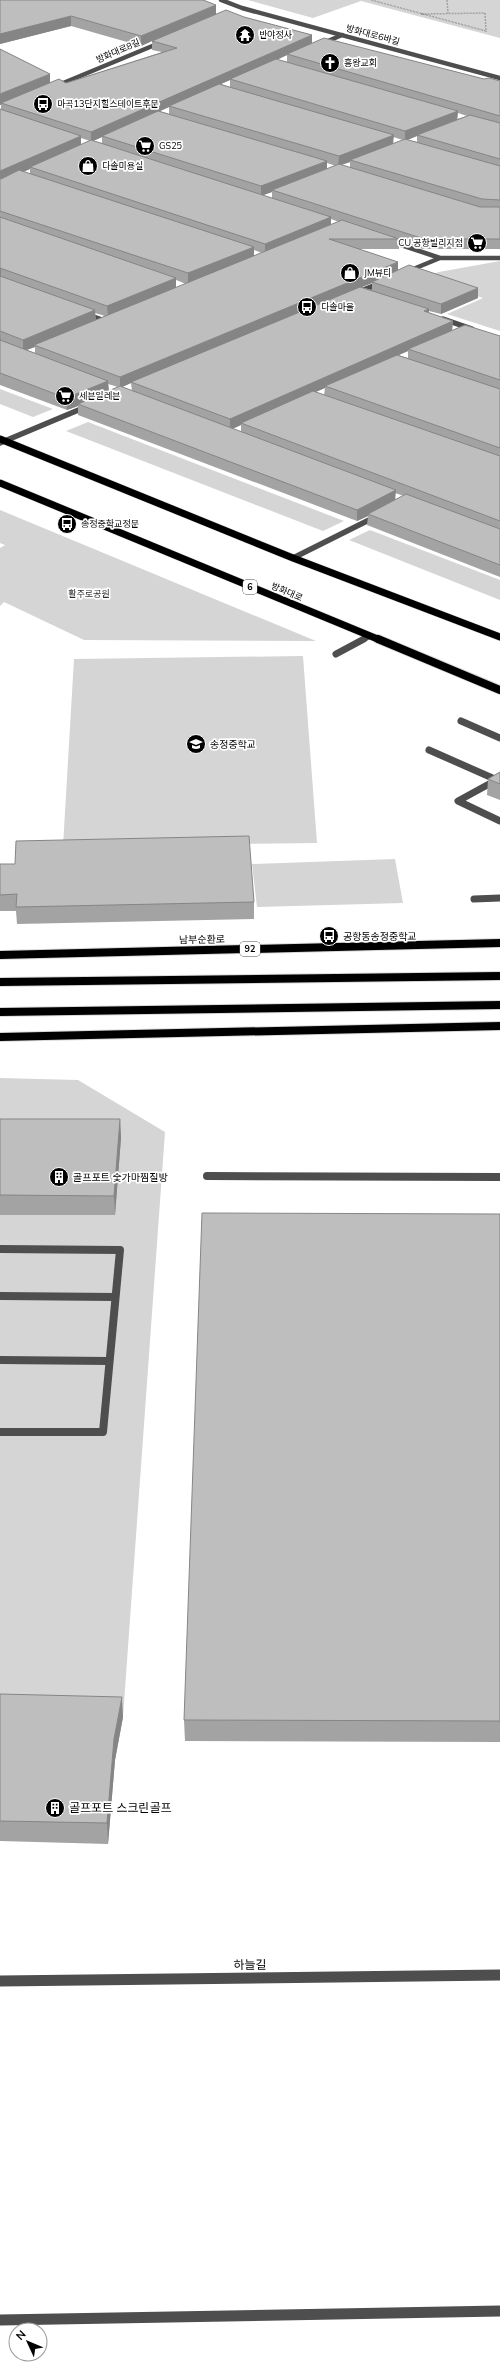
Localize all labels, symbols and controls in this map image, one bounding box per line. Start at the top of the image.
street label: 방화대로6바길 [345,22,401,47]
temple icon: 반야정사 [234,24,256,46]
place label: 반야정사 [259,29,292,40]
street label: 방화대로8길 [94,36,141,65]
church icon: 흥왕교회 [319,52,341,74]
place label: 흥왕교회 [344,57,377,68]
bus stop icon: 마곡13단지힐스테이트후문 [32,93,54,115]
place label: 마곡13단지힐스테이트후문 [57,98,159,109]
supermarket icon: GS25 [134,135,156,157]
place label: GS25 [159,140,183,151]
shop icon: 다솔미용실 [77,155,99,177]
place label: 다솔미용실 [102,160,143,171]
supermarket icon: CU 공항빌리지점 [466,232,488,254]
place label: CU 공항빌리지점 [398,237,463,248]
shop icon: JM뷰티 [339,262,361,284]
place label: JM뷰티 [364,267,391,278]
bus stop icon: 다솔마을 [296,296,318,318]
place label: 다솔마을 [321,301,354,312]
supermarket icon: 세븐일레븐 [54,385,76,407]
place label: 세븐일레븐 [79,390,120,401]
bus stop icon: 송정중학교정문 [56,513,78,535]
place label: 송정중학교정문 [81,518,139,529]
road number: 6 [243,580,257,594]
street label: 방화대로 [270,580,305,603]
park label: 활주로공원 [68,588,110,599]
school or university icon: 송정중학교 [185,733,207,755]
place label: 송정중학교 [210,738,256,751]
bus stop icon: 공항동송정중학교 [318,925,340,947]
place label: 공항동송정중학교 [343,930,417,943]
street label: 남부순환로 [179,933,225,946]
road number: 92 [240,942,260,956]
building icon: 골프포트 숯가마찜질방 [48,1166,70,1188]
place label: 골프포트 숯가마찜질방 [73,1171,168,1184]
building icon: 골프포트 스크린골프 [44,1797,66,1819]
place label: 골프포트 스크린골프 [69,1800,172,1815]
street label: 하늘길 [233,1957,267,1972]
north arrow [8,2322,48,2362]
text: N [13,2327,29,2343]

